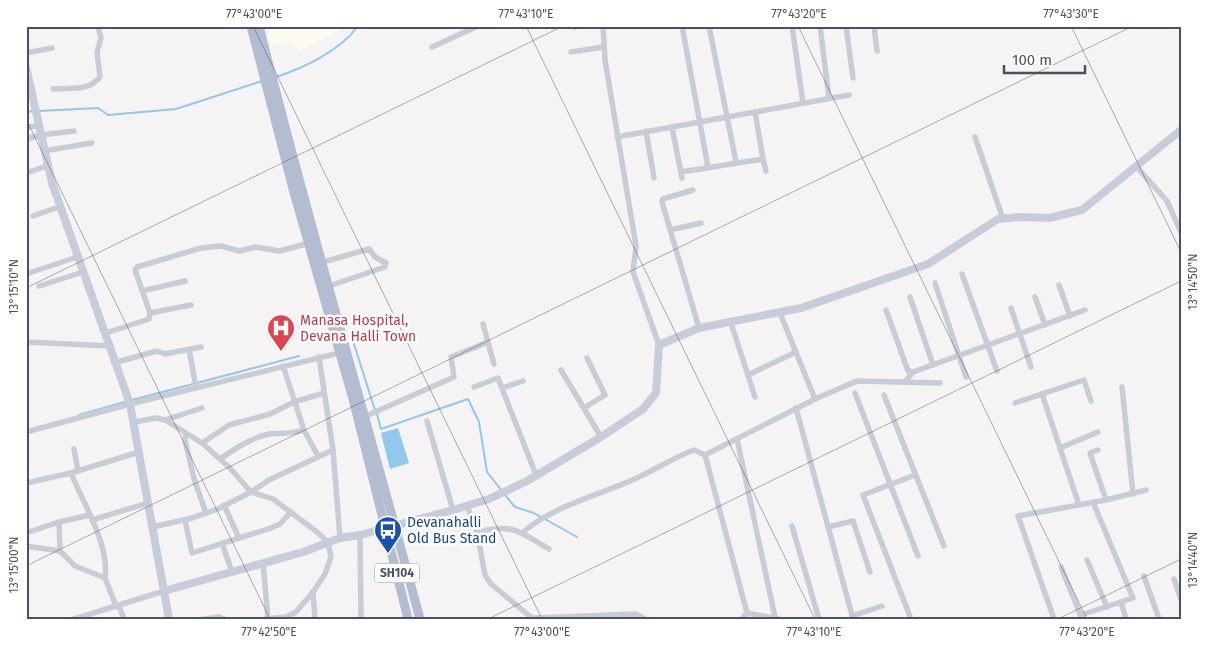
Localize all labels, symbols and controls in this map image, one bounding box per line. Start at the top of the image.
text: 77°43'00"E [226,7,282,21]
text: 77°43'10"E [499,7,553,21]
text: 77°43'20"E [771,7,827,21]
text: 77°43'30"E [1043,7,1099,21]
scale bar [1004,42,1086,74]
text: 100 m [1012,51,1052,69]
text: 13°14'50"N [1186,254,1200,310]
text: 13°15'10"N [7,259,21,315]
place label: Manasa Hospital, Devana Halli Town [300,312,416,345]
hospital icon: Manasa Hospital, Devana Halli Town [266,313,296,352]
place label: Devanahalli Old Bus Stand [407,514,497,547]
bus stop icon: Devanahalli Old Bus Stand [373,515,403,554]
text: 13°14'40"N [1186,532,1200,588]
text: 13°15'00"N [7,536,21,594]
road number: SH104 [374,564,420,582]
text: 77°42'50"E [241,625,297,639]
text: 77°43'00"E [514,625,570,639]
text: 77°43'10"E [787,625,841,639]
text: 77°43'20"E [1059,625,1115,639]

